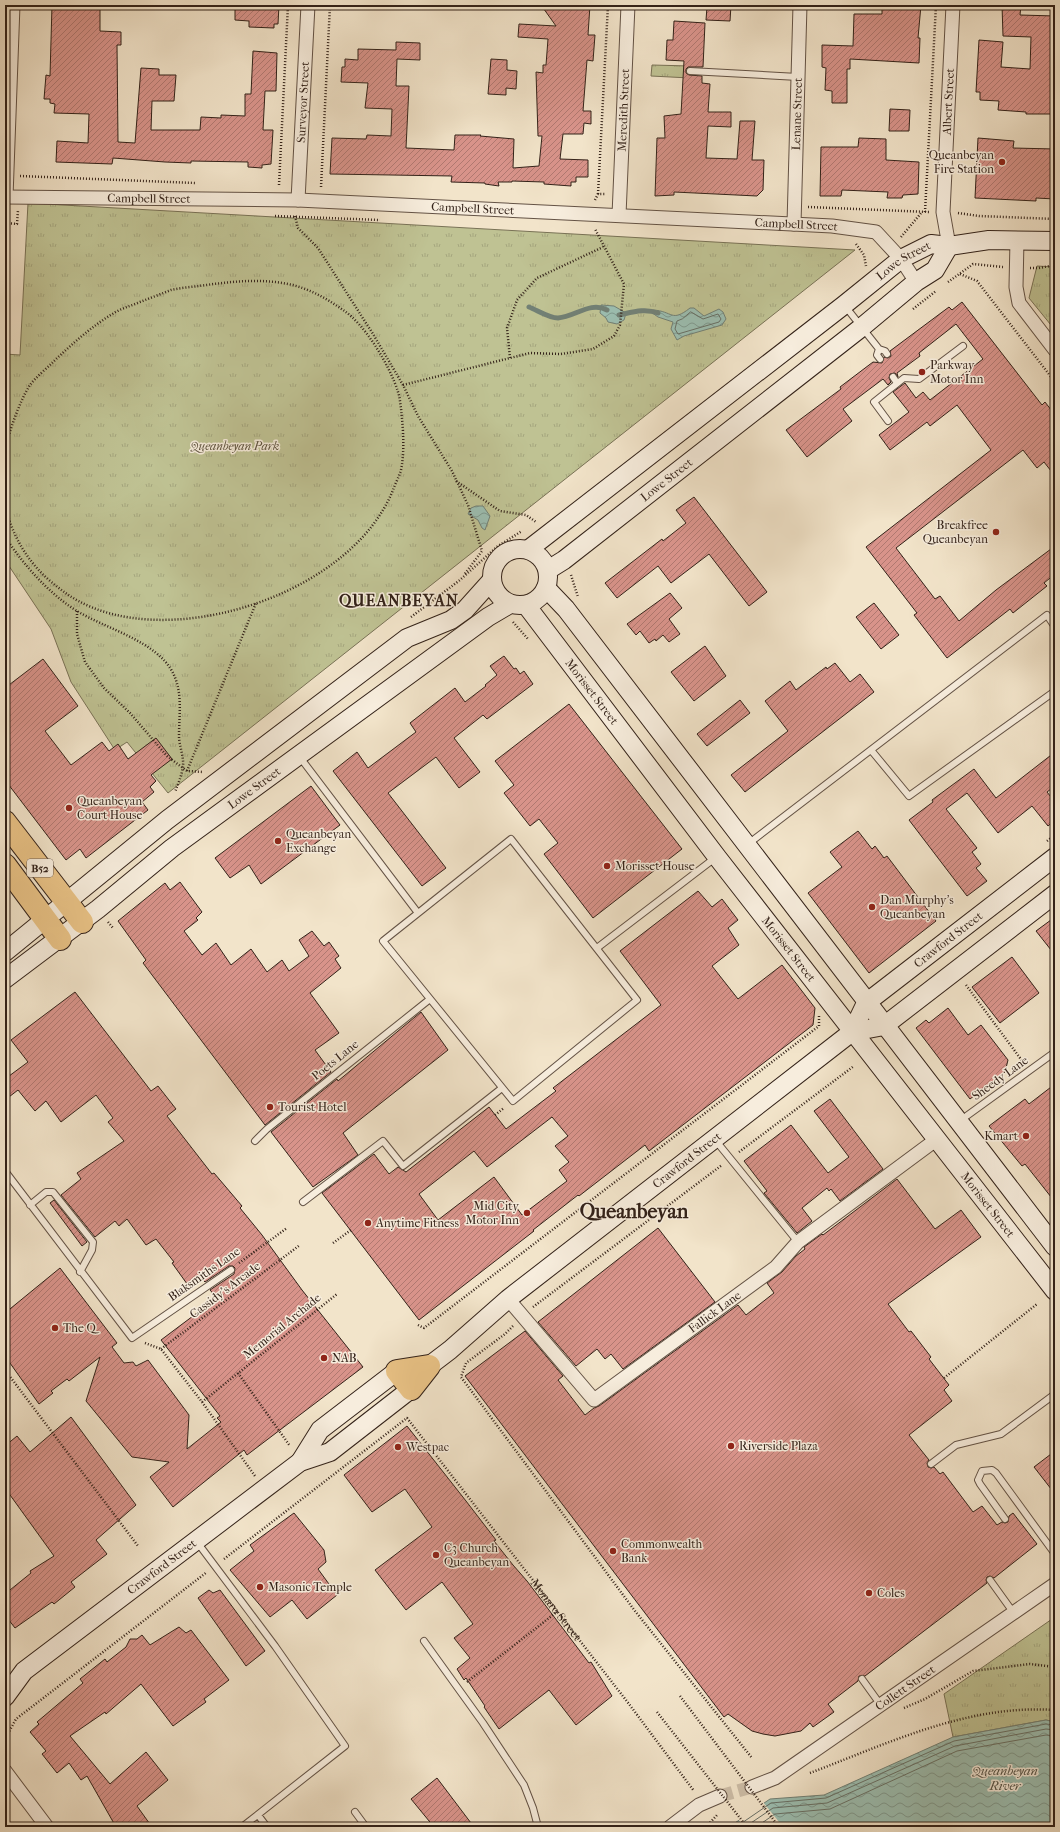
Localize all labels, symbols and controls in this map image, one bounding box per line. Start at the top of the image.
street label: Surveyor Street [294,61,312,143]
street label: Albert Street [940,67,957,136]
street label: Meredith Street [615,68,632,152]
street label: Lenane Street [789,77,805,151]
place label: Queanbeyan Fire Station [929,148,994,176]
marker: Queanbeyan Fire Station [997,157,1007,167]
street label: Campbell Street [107,191,191,206]
street label: Campbell Street [431,199,515,218]
street label: Campbell Street [754,215,840,234]
street label: Lowe Street [873,238,934,283]
place label: Parkway Motor Inn [930,358,983,386]
marker: Parkway Motor Inn [917,367,927,377]
park label: Queanbeyan Park [190,439,279,454]
street label: Lowe Street [638,455,696,504]
place label: Breakfree Queanbeyan [923,518,988,546]
marker: Breakfree Queanbeyan [991,527,1001,537]
district label: QUEANBEYAN [339,591,459,610]
street label: Morisset Street [562,656,622,728]
street label: Lowe Street [225,764,284,812]
place label: Queanbeyan Court House [77,794,142,822]
marker: Queanbeyan Court House [64,803,74,813]
place label: Queanbeyan Exchange [286,827,351,855]
marker: Queanbeyan Exchange [273,836,283,846]
road number: B52 [27,859,53,877]
place label: Morisset House [615,859,695,873]
marker: Morisset House [602,861,612,871]
place label: Dan Murphy's Queanbeyan [880,893,954,921]
marker: Dan Murphy's Queanbeyan [867,902,877,912]
street label: Crawford Street [911,908,986,971]
street label: Morisset Street [759,914,819,985]
street label: Poets Lane [309,1037,361,1083]
street label: Sheedy Lane [969,1053,1031,1103]
place label: Tourist Hotel [278,1100,347,1114]
marker: Tourist Hotel [265,1102,275,1112]
street label: Crawford Street [650,1129,724,1191]
place label: Kmart [984,1129,1019,1143]
marker: Kmart [1021,1131,1031,1141]
street label: Morisset Street [958,1169,1018,1241]
place label: Mid City Motor Inn [466,1199,520,1227]
district label: Queanbeyan [580,1200,689,1223]
marker: Mid City Motor Inn [522,1208,532,1218]
place label: Anytime Fitness [375,1216,459,1230]
marker: Anytime Fitness [363,1218,373,1228]
street label: Blaksmiths Lane [165,1244,243,1304]
street label: Cassidy's Arcade [187,1259,263,1321]
street label: Fallick Lane [686,1288,744,1336]
street label: Memorial Archade [240,1290,324,1362]
place label: The Q [63,1321,100,1335]
marker: The Q [50,1323,60,1333]
place label: NAB [332,1351,357,1365]
marker: NAB [319,1353,329,1363]
place label: Riverside Plaza [739,1439,818,1453]
place label: Westpac [405,1440,449,1454]
marker: Riverside Plaza [726,1441,736,1451]
marker: Westpac [393,1442,403,1452]
street label: Crawford Street [124,1536,200,1597]
place label: Commonwealth Bank [621,1537,702,1565]
place label: C3 Church Queanbeyan [444,1541,509,1569]
marker: Commonwealth Bank [608,1546,618,1556]
marker: C3 Church Queanbeyan [431,1550,441,1560]
street label: Monaro Street [528,1576,585,1644]
place label: Masonic Temple [268,1580,352,1594]
marker: Masonic Temple [255,1582,265,1592]
place label: Coles [877,1586,905,1600]
marker: Coles [864,1588,874,1598]
street label: Collett Street [873,1662,938,1713]
water label: Queanbeyan River [971,1763,1038,1793]

